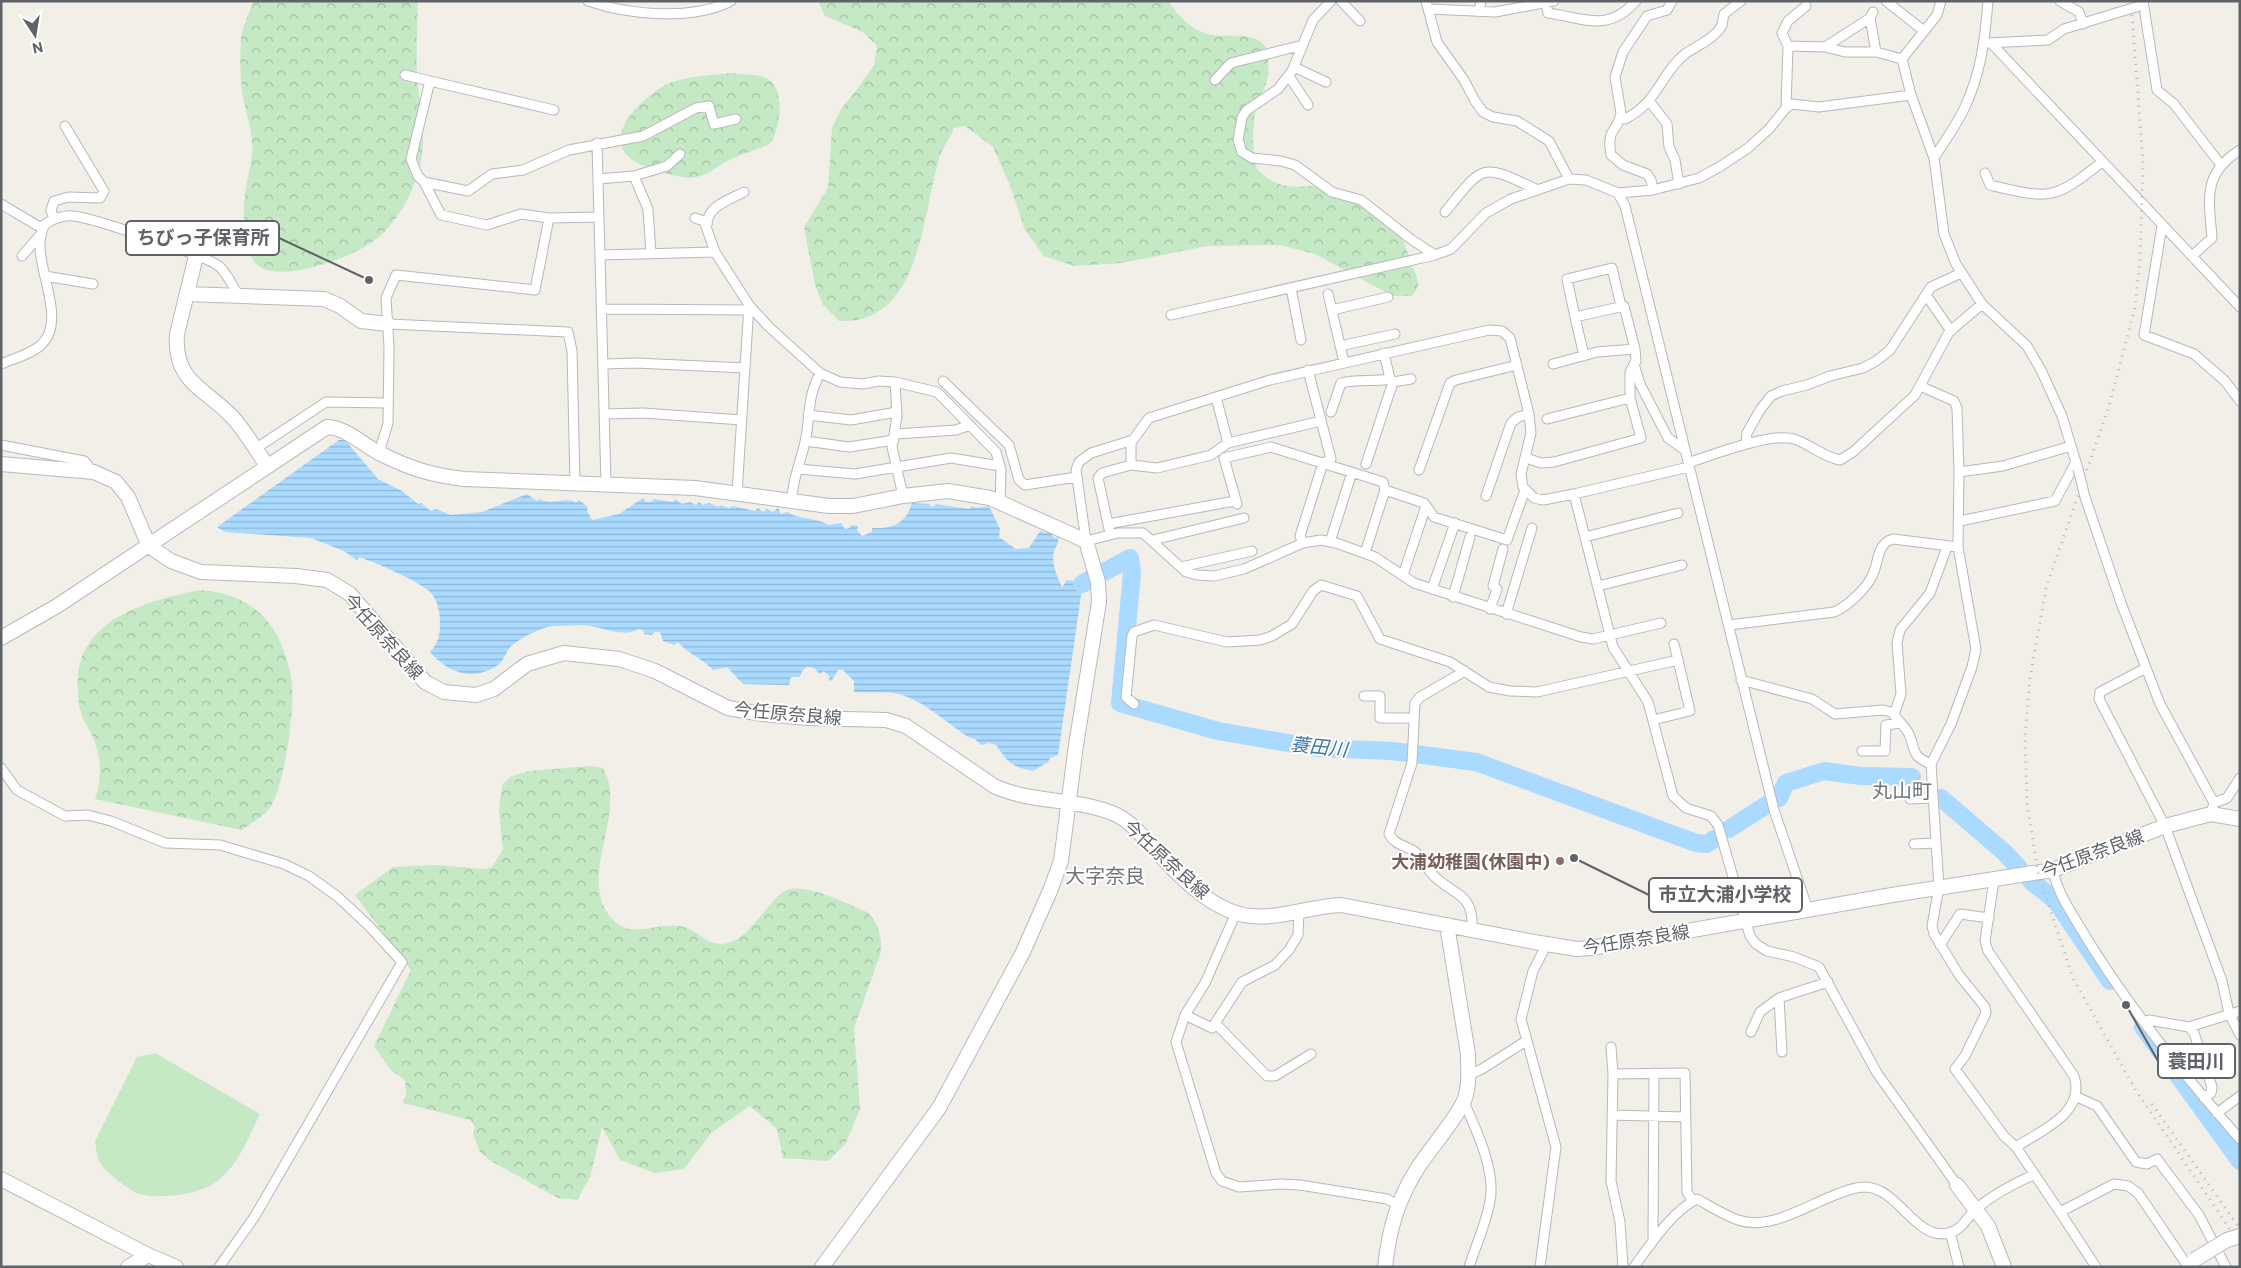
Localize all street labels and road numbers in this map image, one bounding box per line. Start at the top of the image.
street label: 今任原奈良線 [340,589,428,683]
street label: 今任原奈良線 [733,697,843,729]
street label: 今任原奈良線 [1120,815,1214,903]
street label: 今任原奈良線 [2037,824,2147,882]
street label: 今任原奈良線 [1581,920,1691,958]

